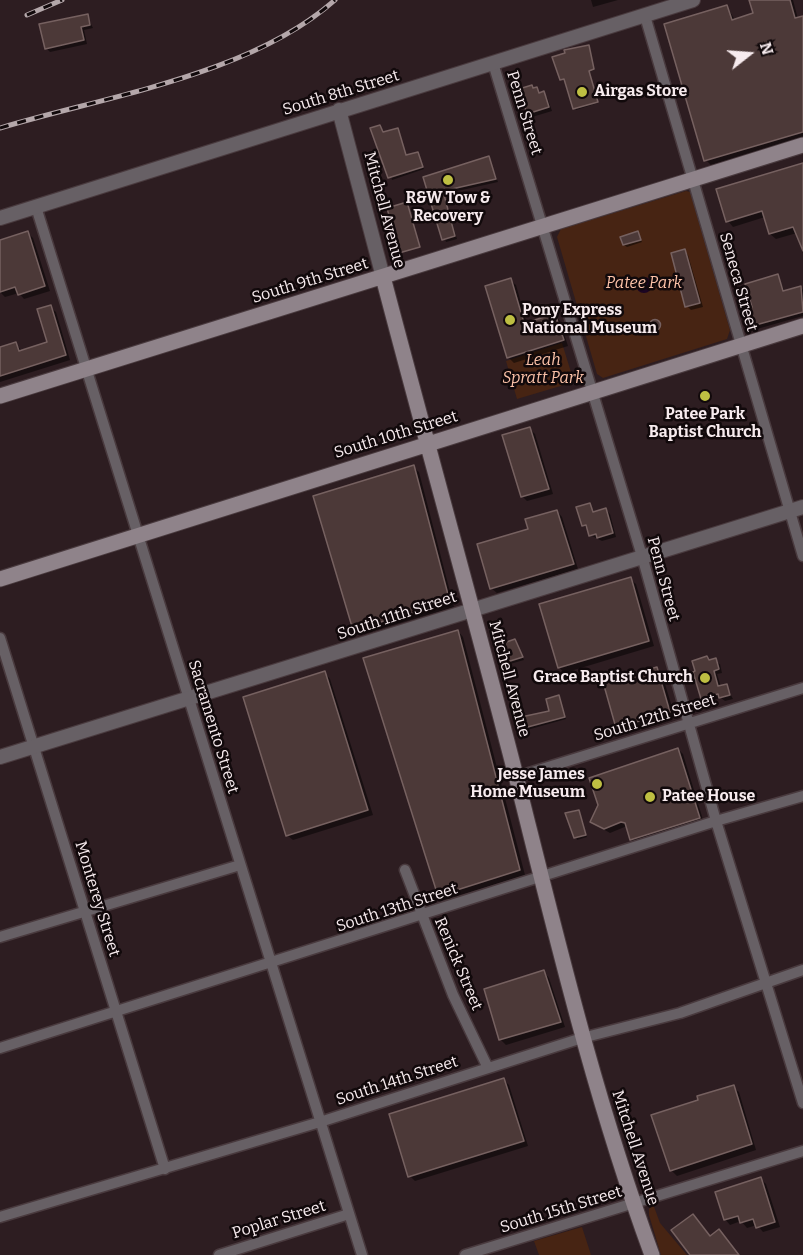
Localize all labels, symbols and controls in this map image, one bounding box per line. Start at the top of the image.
north arrow [719,24,779,84]
text: N [756,40,778,57]
street label: South 8th Street [280,66,402,120]
street label: Penn Street [502,69,546,157]
place label: Airgas Store [594,82,687,102]
marker: Airgas Store [575,85,589,99]
street label: Mitchell Avenue [359,150,409,270]
marker: R&W Tow & Recovery [441,173,455,187]
place label: R&W Tow & Recovery [405,189,491,227]
street label: Seneca Street [715,230,761,334]
street label: South 9th Street [250,254,370,308]
park label: Patee Park [606,274,682,294]
place label: Pony Express National Museum [522,301,657,339]
marker: Pony Express National Museum [503,313,517,327]
park label: Leah Spratt Park [502,351,584,389]
marker: Patee Park Baptist Church [698,389,712,403]
place label: Patee Park Baptist Church [649,405,761,443]
street label: South 10th Street [332,407,460,463]
street label: Penn Street [643,535,683,623]
street label: South 11th Street [335,588,459,644]
street label: Mitchell Avenue [484,619,534,739]
street label: Sacramento Street [184,658,242,796]
place label: Grace Baptist Church [533,668,693,688]
marker: Grace Baptist Church [698,671,712,685]
street label: South 12th Street [592,690,718,746]
place label: Jesse James Home Museum [470,765,585,803]
marker: Jesse James Home Museum [590,777,604,791]
place label: Patee House [662,787,755,807]
marker: Patee House [643,790,657,804]
street label: Monterey Street [70,839,124,959]
street label: South 13th Street [334,879,460,937]
street label: Renick Street [430,915,486,1013]
street label: South 14th Street [334,1052,460,1110]
street label: Mitchell Avenue [607,1088,663,1208]
street label: South 15th Street [498,1182,624,1238]
street label: Poplar Street [230,1197,328,1243]

